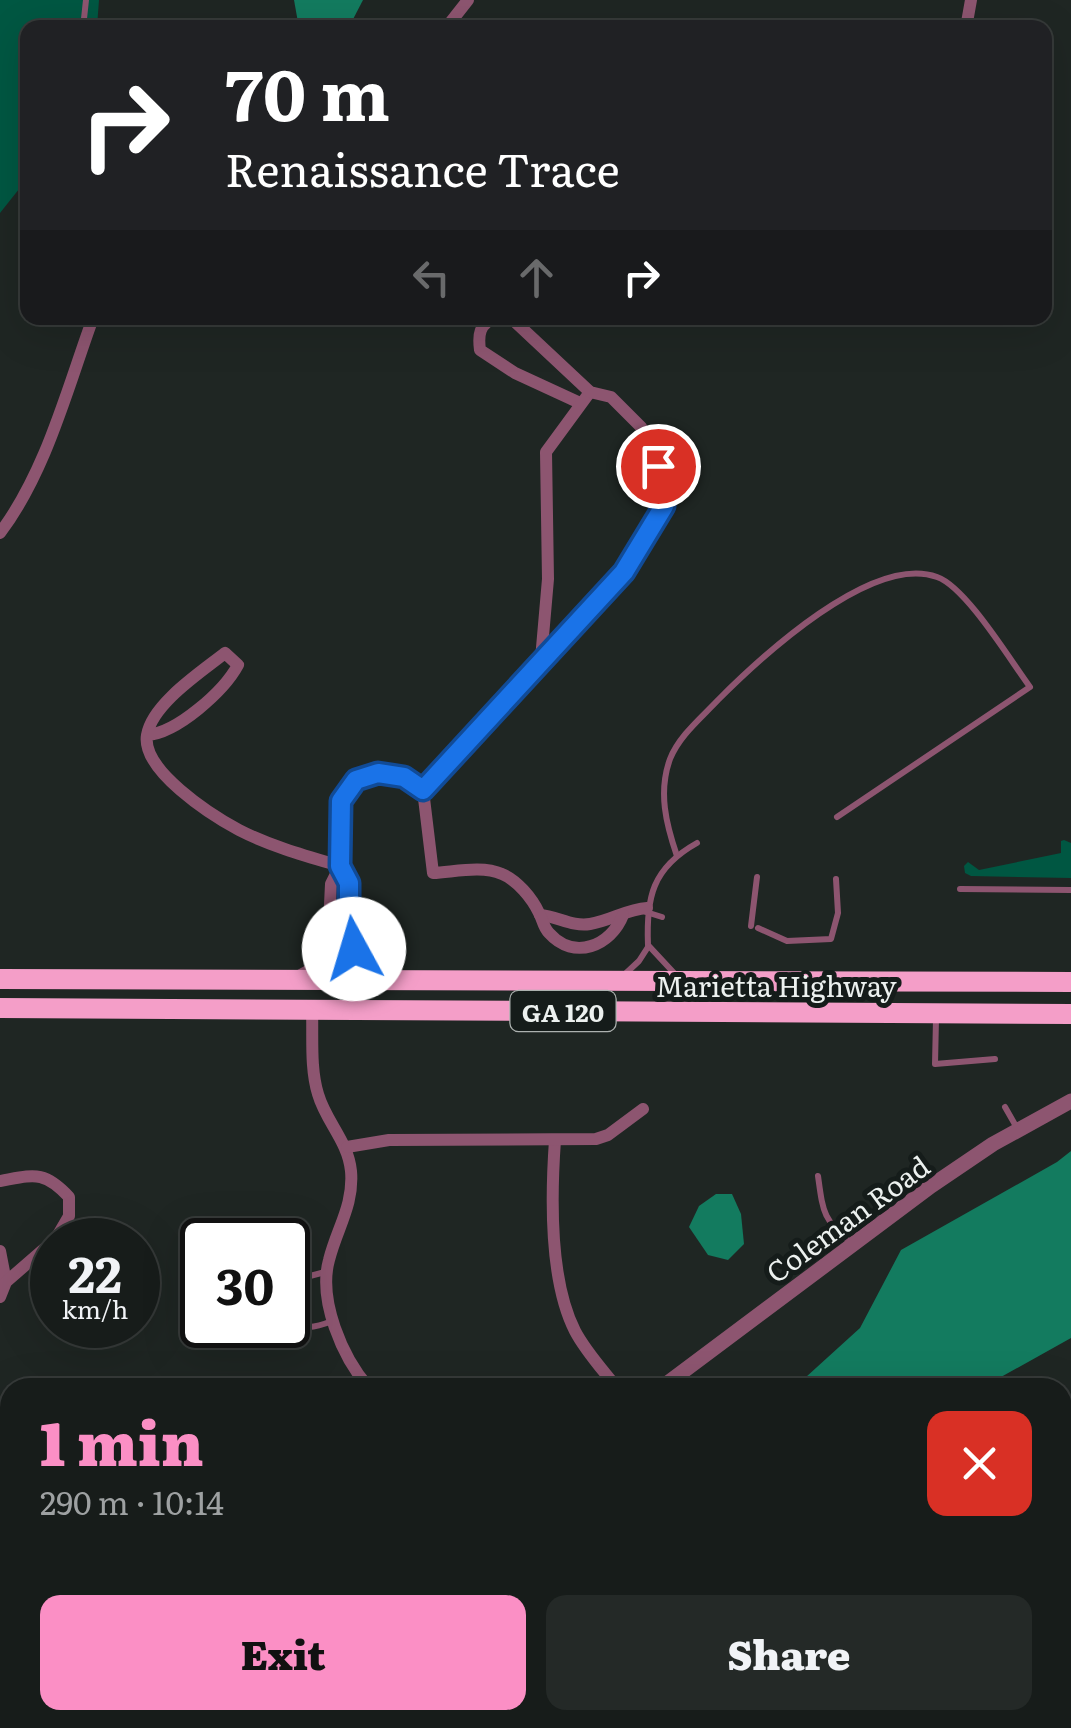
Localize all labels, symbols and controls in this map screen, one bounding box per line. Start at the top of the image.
text: 70 m [225,39,390,143]
icon: right [60,60,190,190]
text: Renaissance Trace [225,134,620,201]
icon: left [404,250,459,305]
icon: ahead [509,250,564,305]
icon: right [614,250,669,305]
pin [616,424,701,509]
icon: arrive [631,439,686,494]
position arrow [302,897,406,1001]
street label: Marietta Highway [655,964,897,1006]
road number: GA 120 [510,991,616,1031]
street label: Coleman Road [757,1144,937,1292]
speed limit sign: 30 [180,1218,310,1348]
text: 22 [68,1234,122,1308]
text: km/h [62,1290,128,1327]
text: 1 min [40,1395,204,1484]
button: close [927,1411,1032,1516]
text: 290 m · 10:14 [40,1477,224,1525]
button: Exit [40,1595,526,1710]
button: Share [546,1595,1032,1710]

